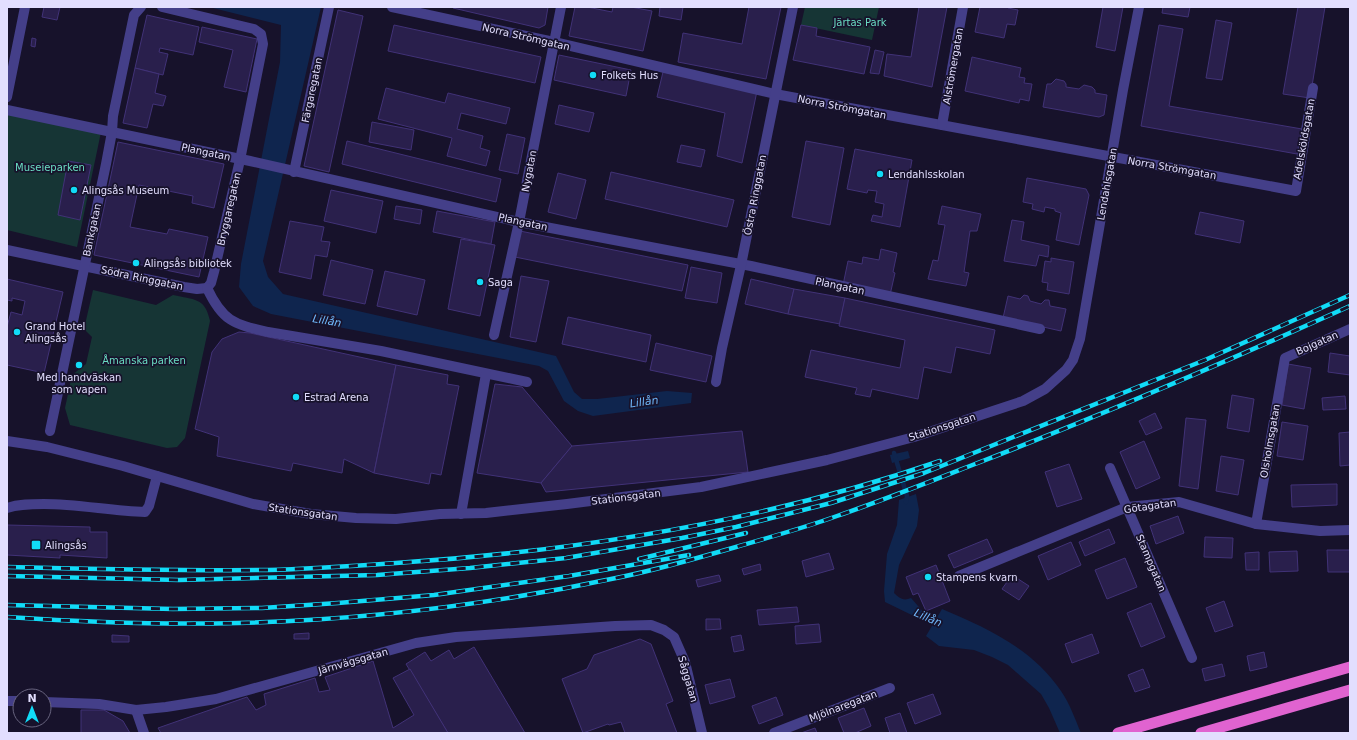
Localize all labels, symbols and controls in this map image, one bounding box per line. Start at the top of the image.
park label: Järtas Park [832,17,887,28]
street label: Norra Strömgatan [481,22,571,52]
street label: Alströmergatan [941,27,965,105]
street label: Färgaregatan [300,56,324,124]
marker: Folkets Hus [588,70,598,80]
place label: Folkets Hus [601,70,658,81]
street label: Norra Strömgatan [797,93,887,121]
street label: Adelsköldsgatan [1291,98,1317,180]
street label: Plangatan [180,141,232,163]
street label: Lendahlsgatan [1095,147,1119,221]
street label: Nygatan [520,149,538,193]
street label: Östra Ringgatan [741,154,768,236]
street label: Norra Strömgatan [1127,155,1217,181]
park label: Museieparken [15,162,85,173]
marker: Lendahlsskolan [875,169,885,179]
place label: Lendahlsskolan [888,169,965,180]
street label: Bryggaregatan [215,171,243,247]
place label: Alingsås Museum [82,184,169,196]
marker: Alingsås Museum [69,185,79,195]
street label: Bankgatan [81,202,103,258]
street label: Plangatan [497,211,549,233]
place label: Alingsås bibliotek [144,257,232,269]
marker: Alingsås bibliotek [131,258,141,268]
street label: Södra Ringgatan [100,264,184,292]
street label: Plangatan [814,275,866,297]
marker: Saga [475,277,485,287]
place label: Saga [488,277,513,288]
water label: Lillån [312,312,342,330]
place label: Grand Hotel Alingsås [25,321,85,344]
marker: Grand Hotel Alingsås [12,327,22,337]
street label: Bojgatan [1294,329,1340,357]
park label: Åmanska parken [102,354,186,366]
marker: Med handväskan som vapen [74,360,84,370]
place label: Med handväskan som vapen [37,372,121,395]
marker: Estrad Arena [291,392,301,402]
place label: Estrad Arena [304,392,369,403]
water label: Lillån [629,394,659,410]
street label: Olsholmsgatan [1258,403,1282,479]
street label: Stationsgatan [907,411,977,443]
street label: Stationsgatan [591,487,661,507]
street label: Götagatan [1123,497,1177,515]
street label: Stationsgatan [268,502,338,522]
street label: Stampgatan [1134,533,1168,593]
marker: Alingsås [30,539,42,551]
place label: Alingsås [45,539,87,551]
marker: Stampens kvarn [923,572,933,582]
place label: Stampens kvarn [936,572,1017,583]
water label: Lillån [912,606,944,630]
street label: Järnvägsgatan [316,646,389,676]
street label: Såggatan [676,654,701,703]
north arrow [12,688,52,728]
street label: Mjölnaregatan [808,688,878,724]
text: N [27,692,37,705]

